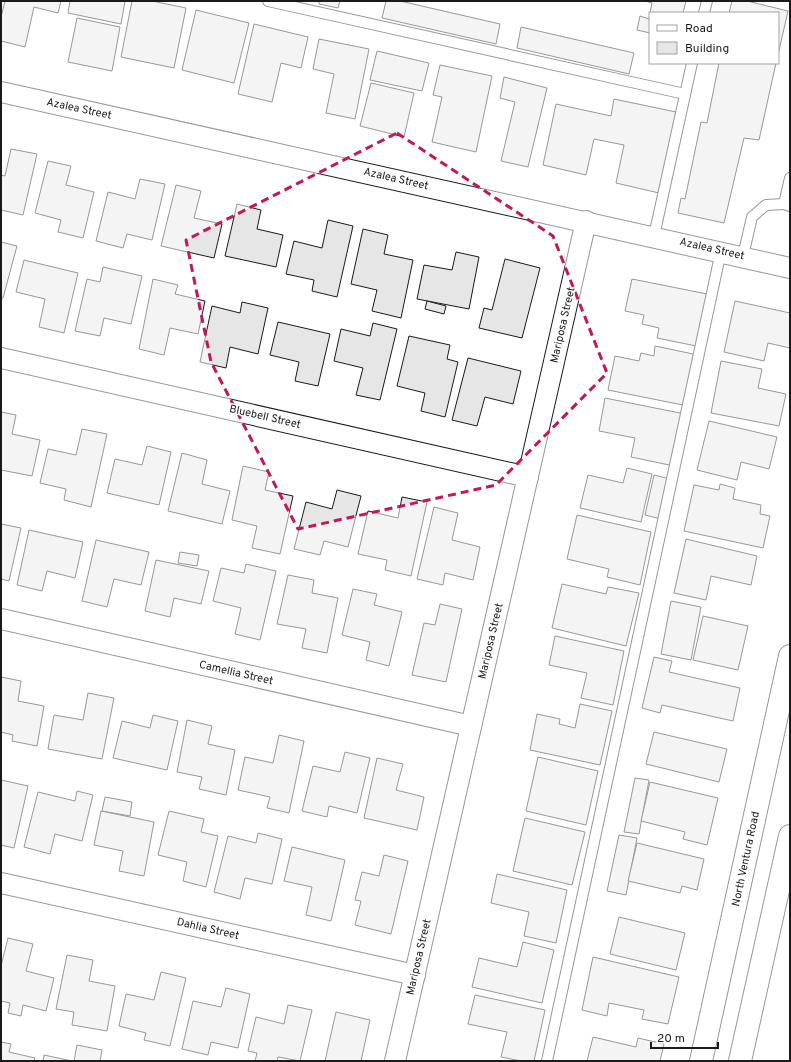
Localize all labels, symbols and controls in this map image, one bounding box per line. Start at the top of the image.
legend [649,12,779,64]
text: Road [685,21,713,37]
text: Building [685,41,729,57]
street label: Azalea Street [45,95,113,123]
street label: Azalea Street [362,165,430,193]
street label: Azalea Street [678,235,746,263]
street label: Mariposa Street [547,286,579,364]
street label: Bluebell Street [228,402,302,432]
street label: Mariposa Street [475,602,507,680]
street label: Camellia Street [198,658,274,688]
street label: North Ventura Road [729,810,763,908]
street label: Dahlia Street [175,915,241,943]
street label: Mariposa Street [403,918,435,996]
scale bar [651,1024,718,1050]
text: 20 m [657,1031,685,1047]

